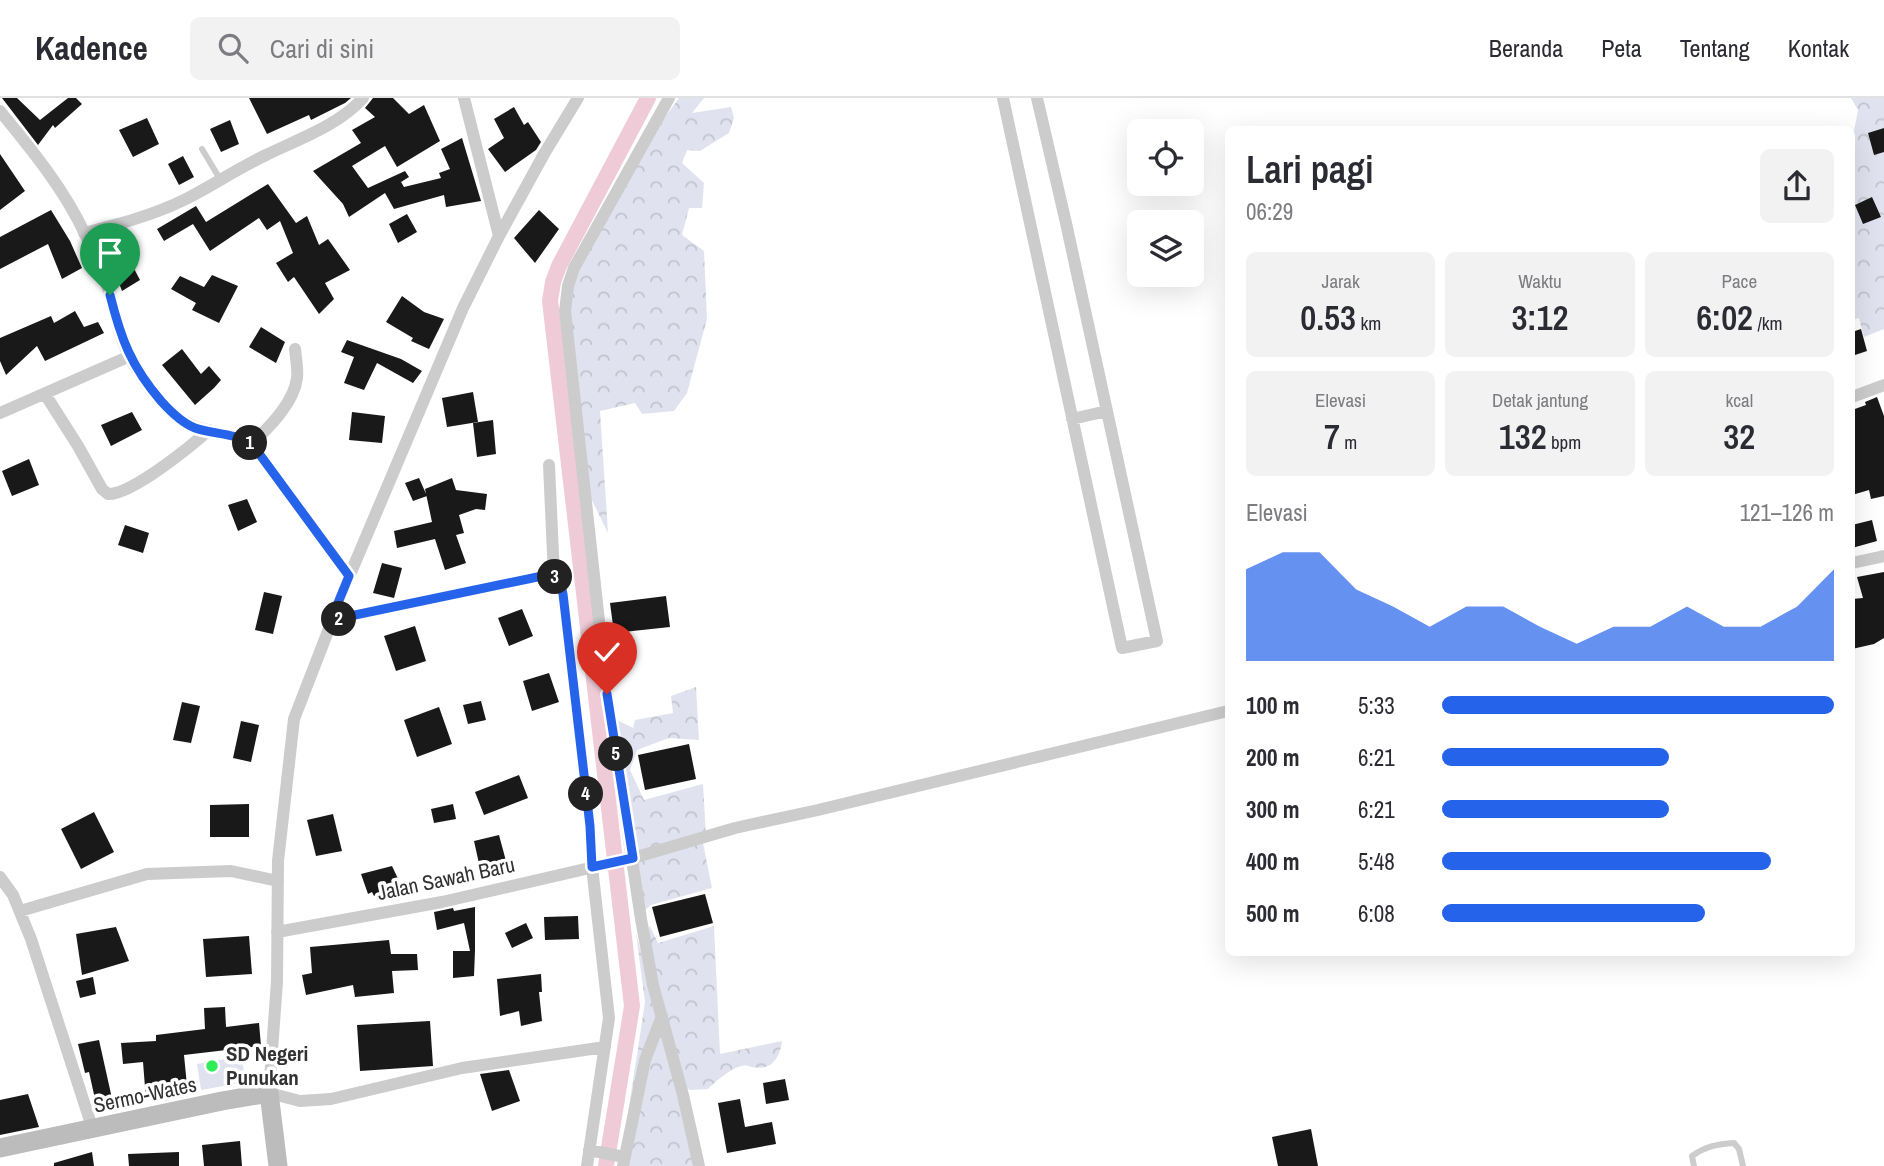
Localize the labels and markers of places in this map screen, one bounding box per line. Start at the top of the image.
pin [80,223,140,295]
pin: 1 [232,426,268,460]
pin: 3 [538,560,572,594]
pin: 2 [322,602,356,636]
pin [577,622,637,694]
pin: 5 [598,736,634,772]
pin: 4 [568,776,604,812]
place label: SD Negeri Punukan [226,1039,308,1092]
marker: SD Negeri Punukan [204,1058,220,1074]

